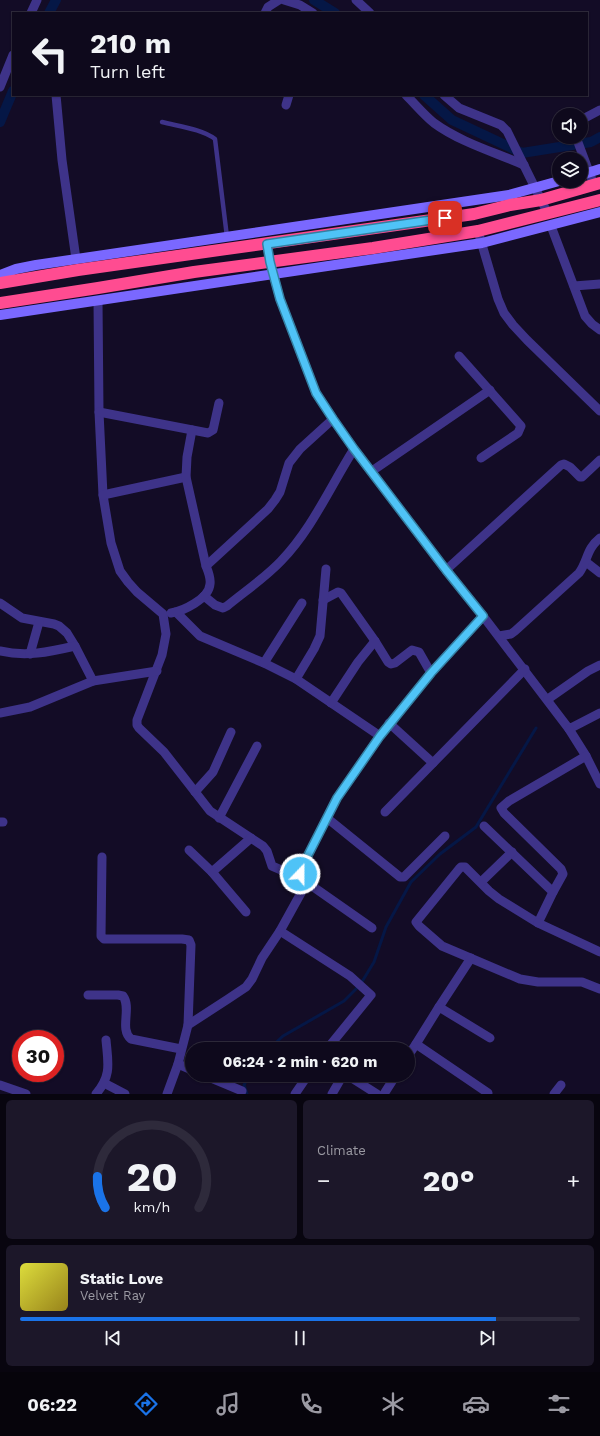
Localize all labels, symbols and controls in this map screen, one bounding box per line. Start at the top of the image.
text: 210 m [90,27,171,60]
icon: left [24,28,76,80]
text: Turn left [90,61,165,82]
map controls [552,108,588,188]
button: sound [552,108,588,144]
button: layers [552,152,588,188]
pin [428,201,462,235]
icon: arrive [434,207,456,229]
position arrow [279,853,321,895]
speed limit sign: 30 [12,1030,64,1082]
text: 06:24 · 2 min · 620 m [223,1053,377,1071]
text: Climate [317,1143,366,1158]
text: 20 [126,1151,177,1200]
text: 20° [422,1163,475,1198]
text: − [317,1168,330,1193]
text: + [567,1168,580,1193]
text: km/h [133,1198,170,1214]
text: Static Love [80,1270,163,1288]
text: Velvet Ray [80,1288,145,1303]
icon: previous [102,1327,124,1349]
icon: pause [289,1327,311,1349]
icon: next [476,1327,498,1349]
icon: directions [132,1390,160,1418]
icon: music [214,1390,242,1418]
icon: phone [297,1390,325,1418]
icon: climate [379,1390,407,1418]
icon: car [462,1390,490,1418]
icon: filters [545,1390,573,1418]
text: 06:22 [27,1394,77,1415]

